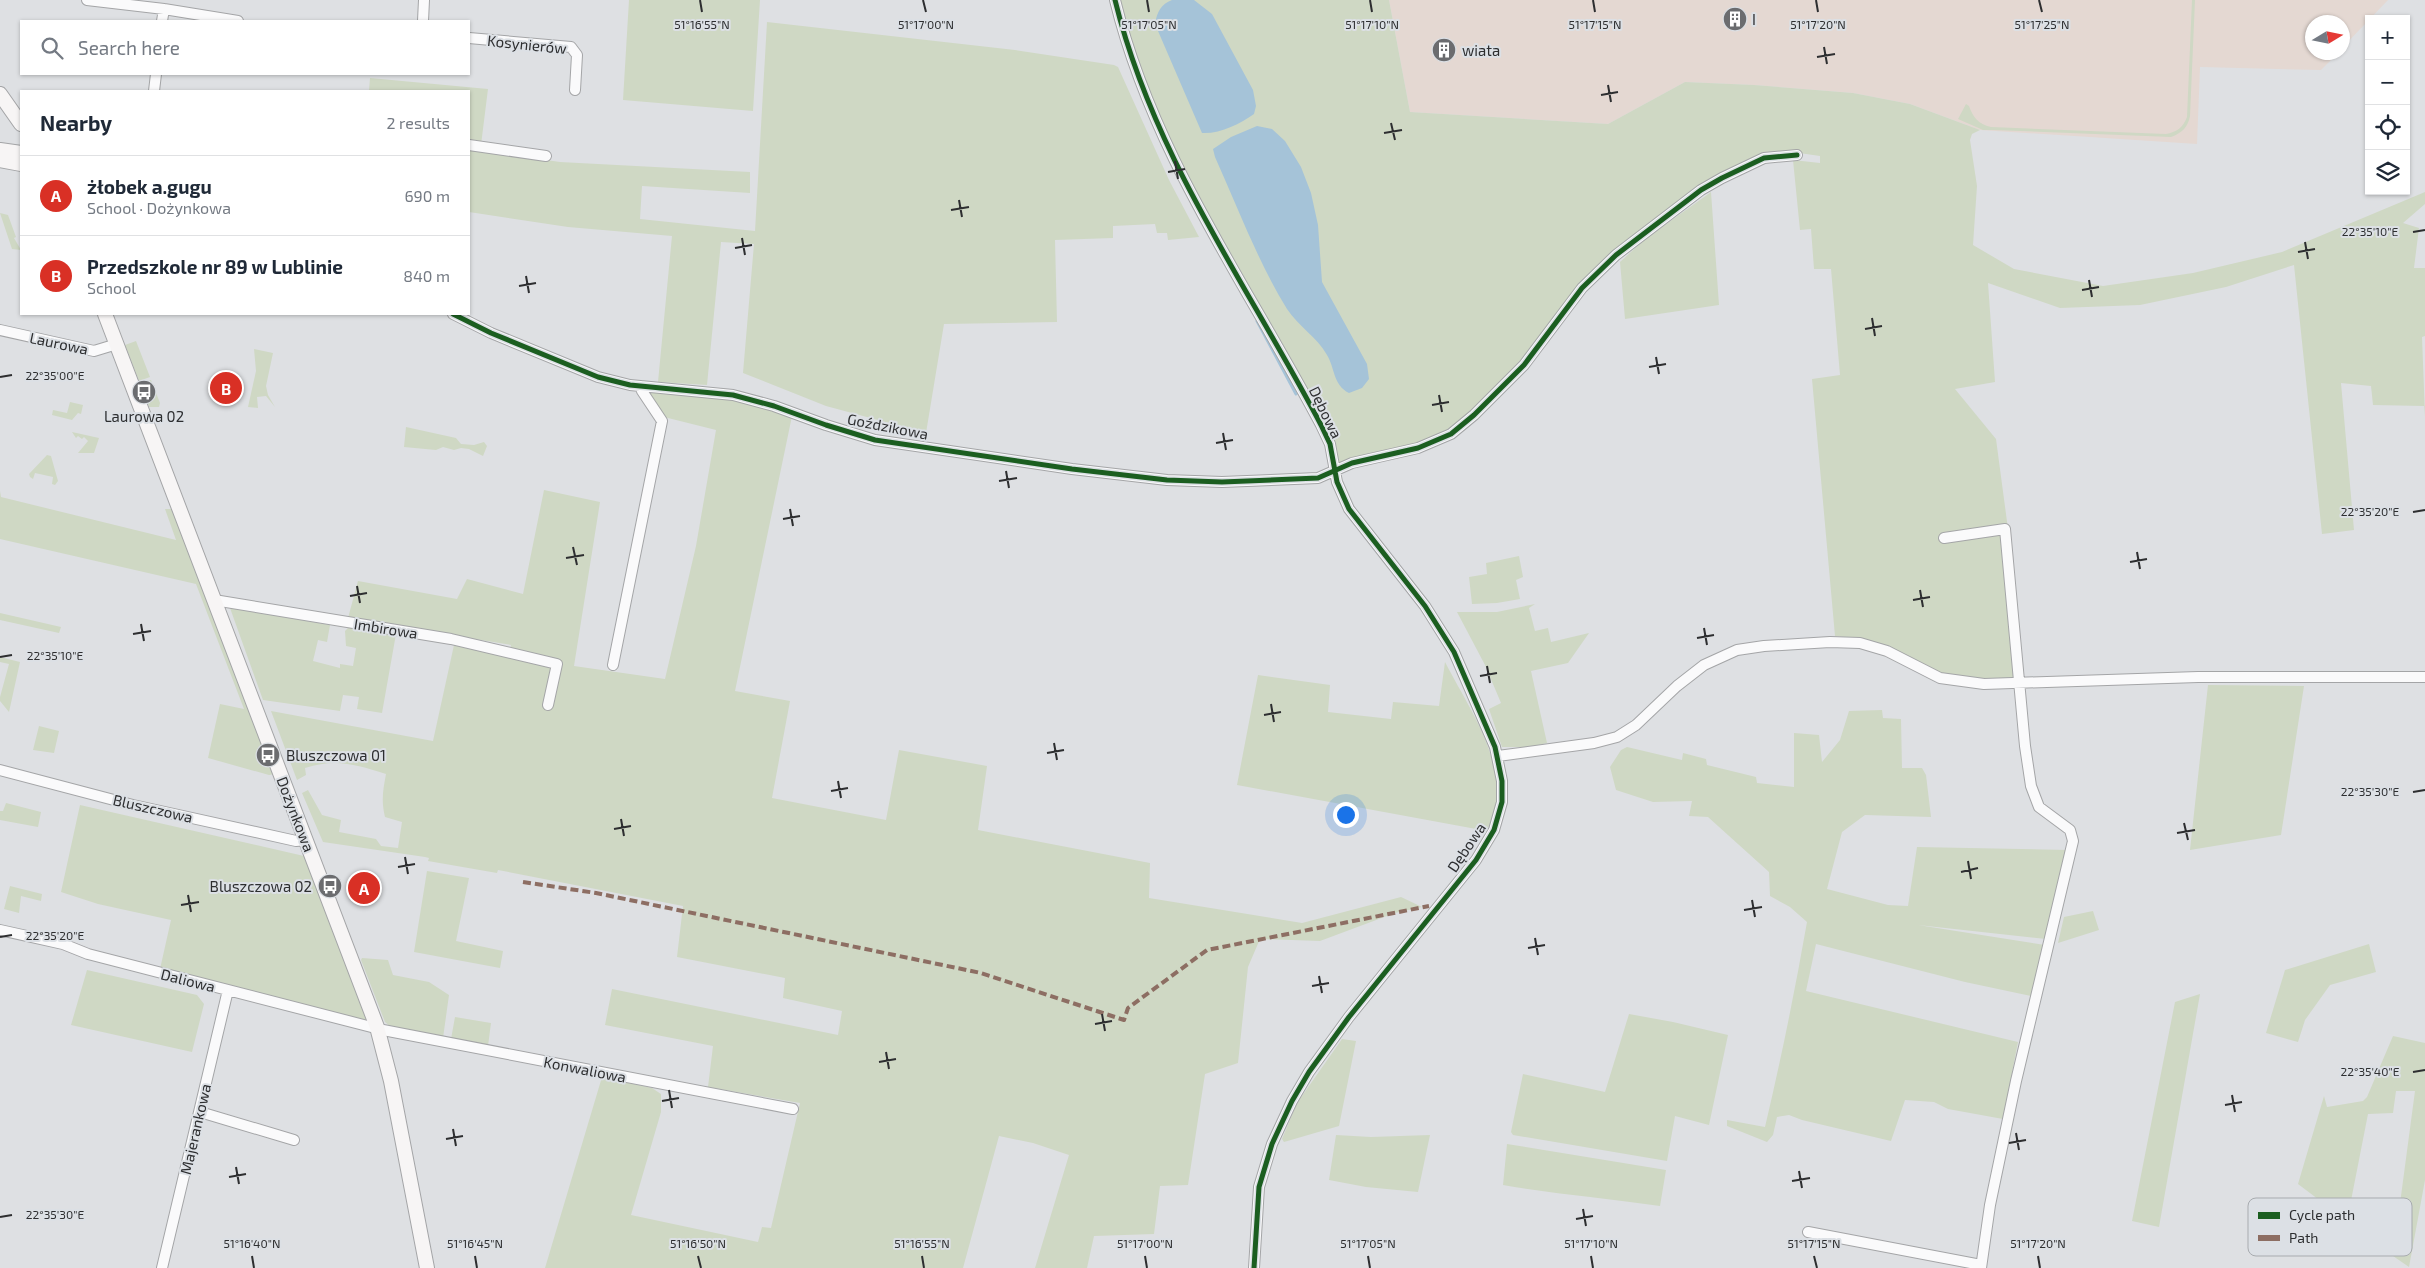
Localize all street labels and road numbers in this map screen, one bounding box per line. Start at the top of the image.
street label: Kosynierów [486,31,568,57]
street label: Laurowa [28,328,90,358]
street label: Dębowa [1306,383,1346,441]
street label: Goździkowa [846,409,930,443]
street label: Imbirowa [353,614,419,642]
street label: Dożynkowa [273,774,319,854]
street label: Bluszczowa [111,790,195,826]
street label: Dębowa [1443,819,1489,875]
street label: Daliowa [159,965,217,995]
street label: Konwaliowa [542,1052,628,1086]
street label: Majerankowa [176,1082,215,1176]

